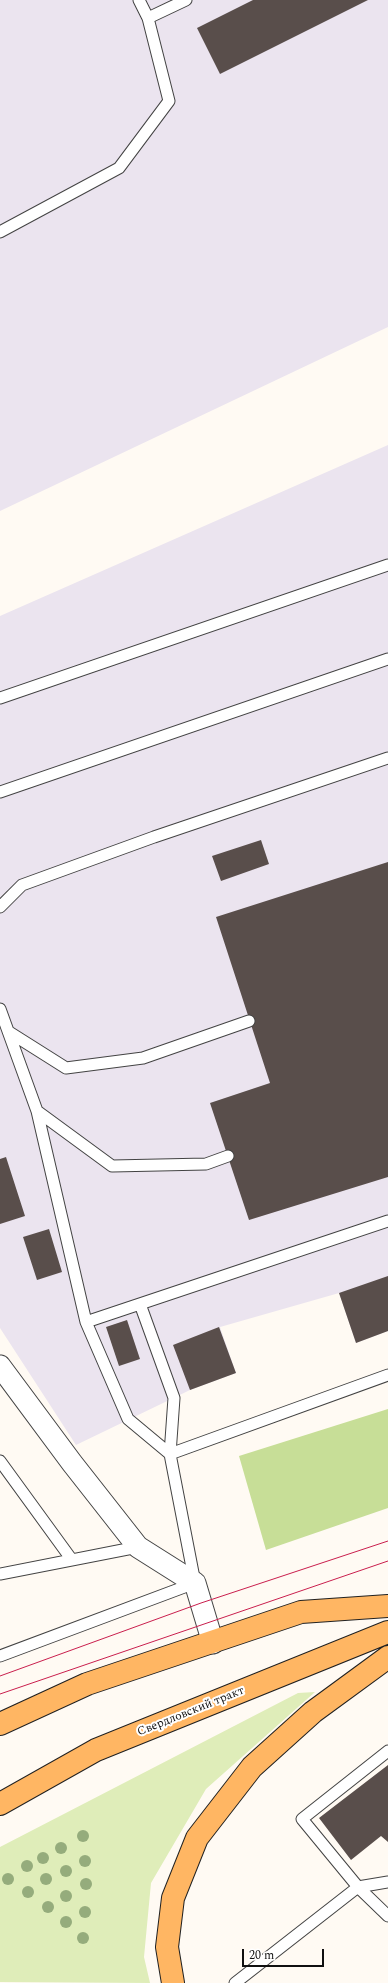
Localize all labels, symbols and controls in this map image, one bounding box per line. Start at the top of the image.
street label: Свердловский тракт [136,1684,246,1740]
scale bar [244,1941,326,1967]
text: 20 m [249,1946,274,1965]

